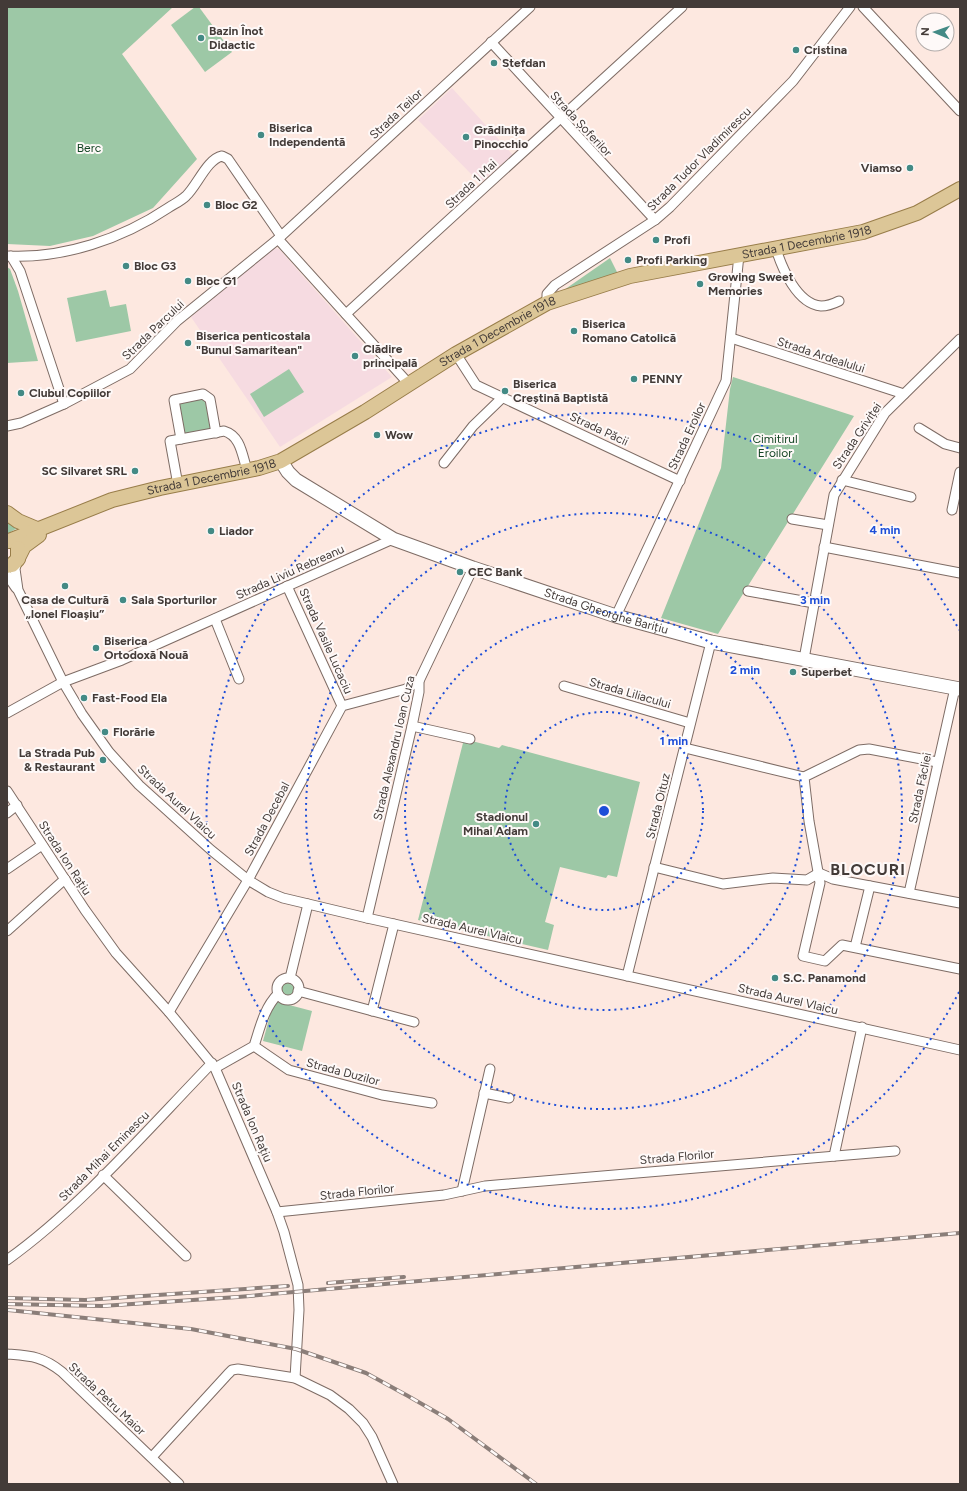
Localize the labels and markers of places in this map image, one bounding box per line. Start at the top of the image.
place label: Bazin Înot Didactic [209,24,264,52]
marker: Bazin Înot Didactic [196,33,206,43]
place label: Cristina [804,43,847,57]
marker: Cristina [791,45,801,55]
place label: Stefdan [502,56,546,70]
marker: Stefdan [489,58,499,68]
place label: Biserica Independentă [269,121,345,149]
place label: Grădinița Pinocchio [474,123,528,151]
marker: Biserica Independentă [256,130,266,140]
marker: Grădinița Pinocchio [461,132,471,142]
place label: Viamso [861,161,902,175]
marker: Viamso [905,163,915,173]
place label: Bloc G2 [215,198,258,212]
marker: Bloc G2 [202,200,212,210]
place label: Profi [664,233,691,247]
marker: Profi [651,235,661,245]
place label: Profi Parking [636,253,707,267]
marker: Profi Parking [623,255,633,265]
place label: Bloc G3 [134,259,177,273]
marker: Bloc G3 [121,261,131,271]
place label: Growing Sweet Memories [708,270,794,298]
place label: Bloc G1 [196,274,237,288]
marker: Bloc G1 [183,276,193,286]
marker: Growing Sweet Memories [695,279,705,289]
place label: Biserica Romano Catolică [582,317,676,345]
marker: Biserica Romano Catolică [569,326,579,336]
place label: Biserica penticostala "Bunul Samaritean" [196,329,310,357]
marker: Biserica penticostala "Bunul Samaritean" [183,338,193,348]
place label: Clădire principală [363,342,417,370]
marker: Clădire principală [350,351,360,361]
place label: PENNY [642,372,683,386]
marker: PENNY [629,374,639,384]
place label: Biserica Creștină Baptistă [513,377,608,405]
place label: Clubul Copiilor [29,386,111,400]
marker: Biserica Creștină Baptistă [500,386,510,396]
marker: Clubul Copiilor [16,388,26,398]
place label: Wow [385,428,413,442]
marker: Wow [372,430,382,440]
place label: SC Silvaret SRL [42,464,128,478]
marker: SC Silvaret SRL [130,466,140,476]
place label: Liador [219,524,254,538]
marker: Liador [206,526,216,536]
place label: CEC Bank [468,565,523,579]
marker: CEC Bank [455,567,465,577]
marker: Casa de Cultură „Ionel Floașiu” [60,581,70,591]
place label: Casa de Cultură „Ionel Floașiu” [21,593,109,621]
place label: Sala Sporturilor [131,593,217,607]
marker: Sala Sporturilor [118,595,128,605]
place label: Biserica Ortodoxă Nouă [104,634,188,662]
marker: Biserica Ortodoxă Nouă [91,643,101,653]
place label: Superbet [801,665,852,679]
marker: Superbet [788,667,798,677]
place label: Fast-Food Ela [92,691,167,705]
marker: Fast-Food Ela [79,693,89,703]
place label: Florărie [113,725,155,739]
marker: Florărie [100,727,110,737]
place label: La Strada Pub & Restaurant [19,746,95,774]
marker: La Strada Pub & Restaurant [98,755,108,765]
centre of rings [597,804,611,818]
place label: Stadionul Mihai Adam [463,810,528,838]
marker: Stadionul Mihai Adam [531,819,541,829]
place label: S.C. Panamond [783,971,866,985]
marker: S.C. Panamond [770,973,780,983]

